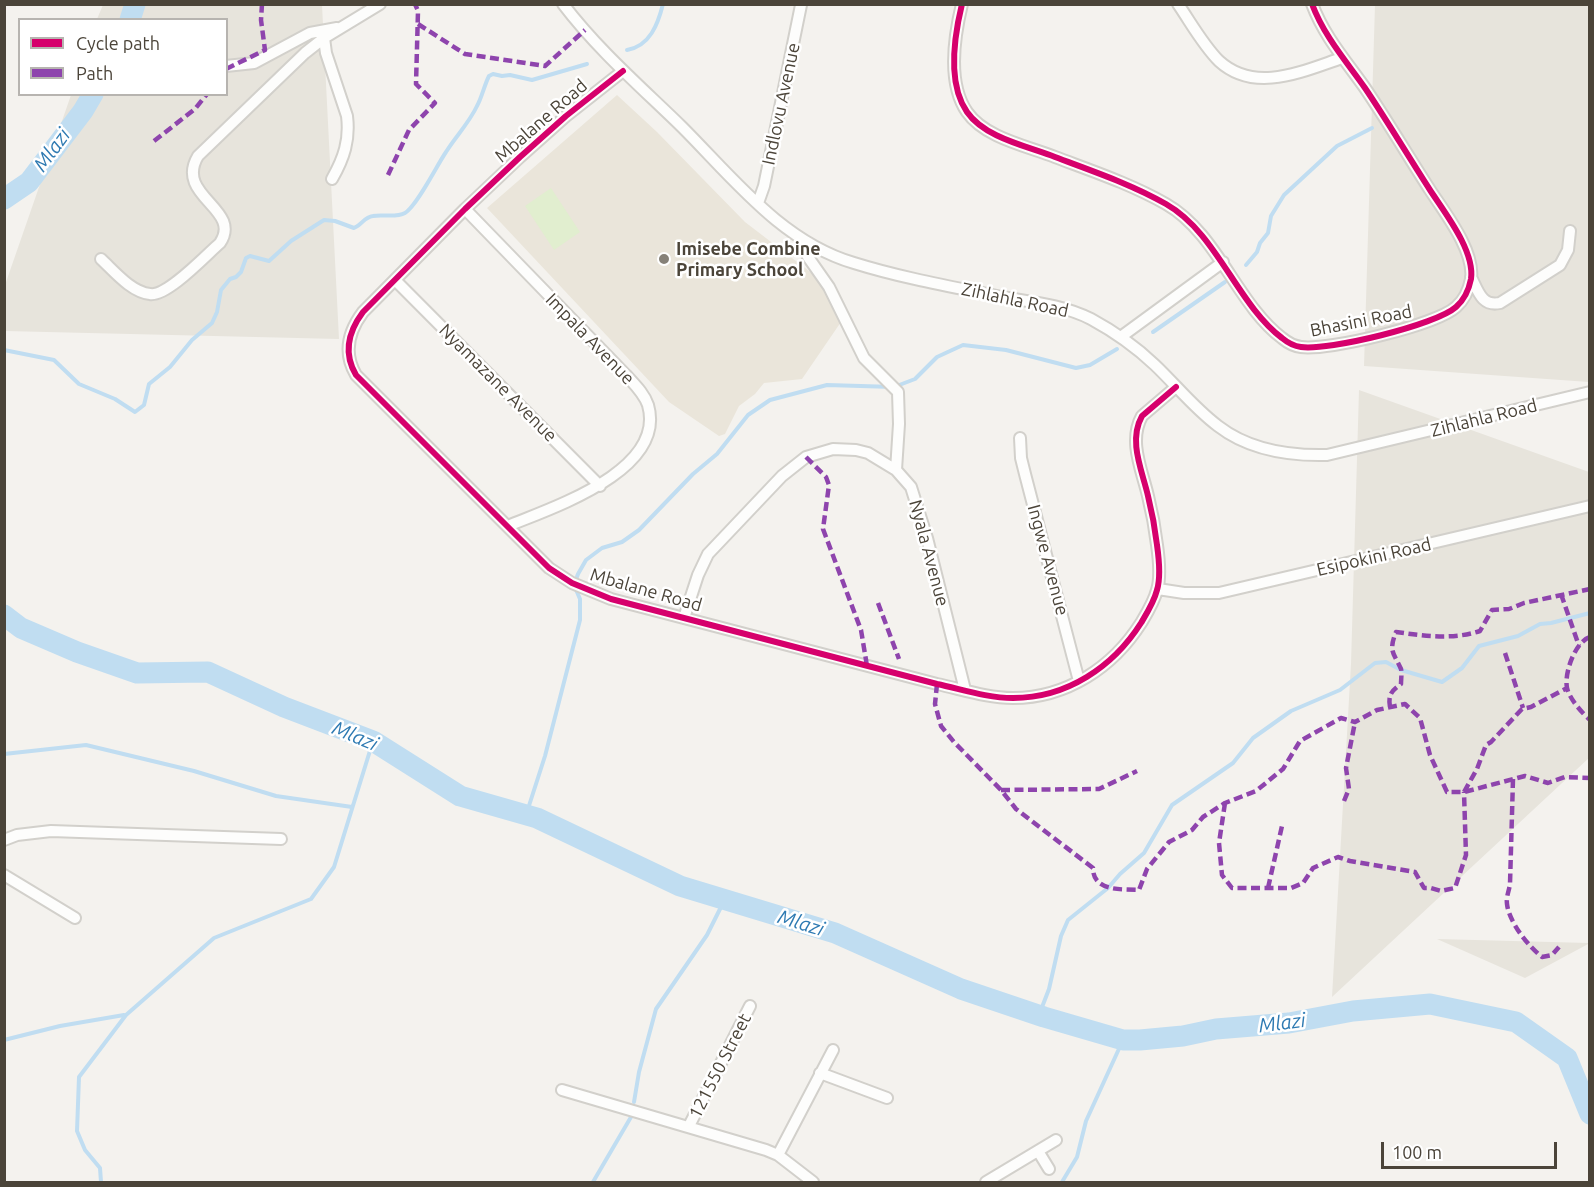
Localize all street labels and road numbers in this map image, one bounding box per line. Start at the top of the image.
street label: Indlovu Avenue [757,41,805,167]
street label: Mbalane Road [490,75,592,167]
street label: Zihlahla Road [959,278,1071,322]
street label: Impala Avenue [541,289,639,389]
street label: Bhasini Road [1308,301,1414,341]
street label: Nyamazane Avenue [434,319,562,447]
street label: Zihlahla Road [1429,394,1539,442]
street label: Nyala Avenue [904,497,954,609]
street label: Ingwe Avenue [1023,502,1073,618]
street label: Esipokini Road [1315,533,1433,581]
street label: Mbalane Road [588,564,704,616]
street label: 121550 Street [684,1010,756,1122]

